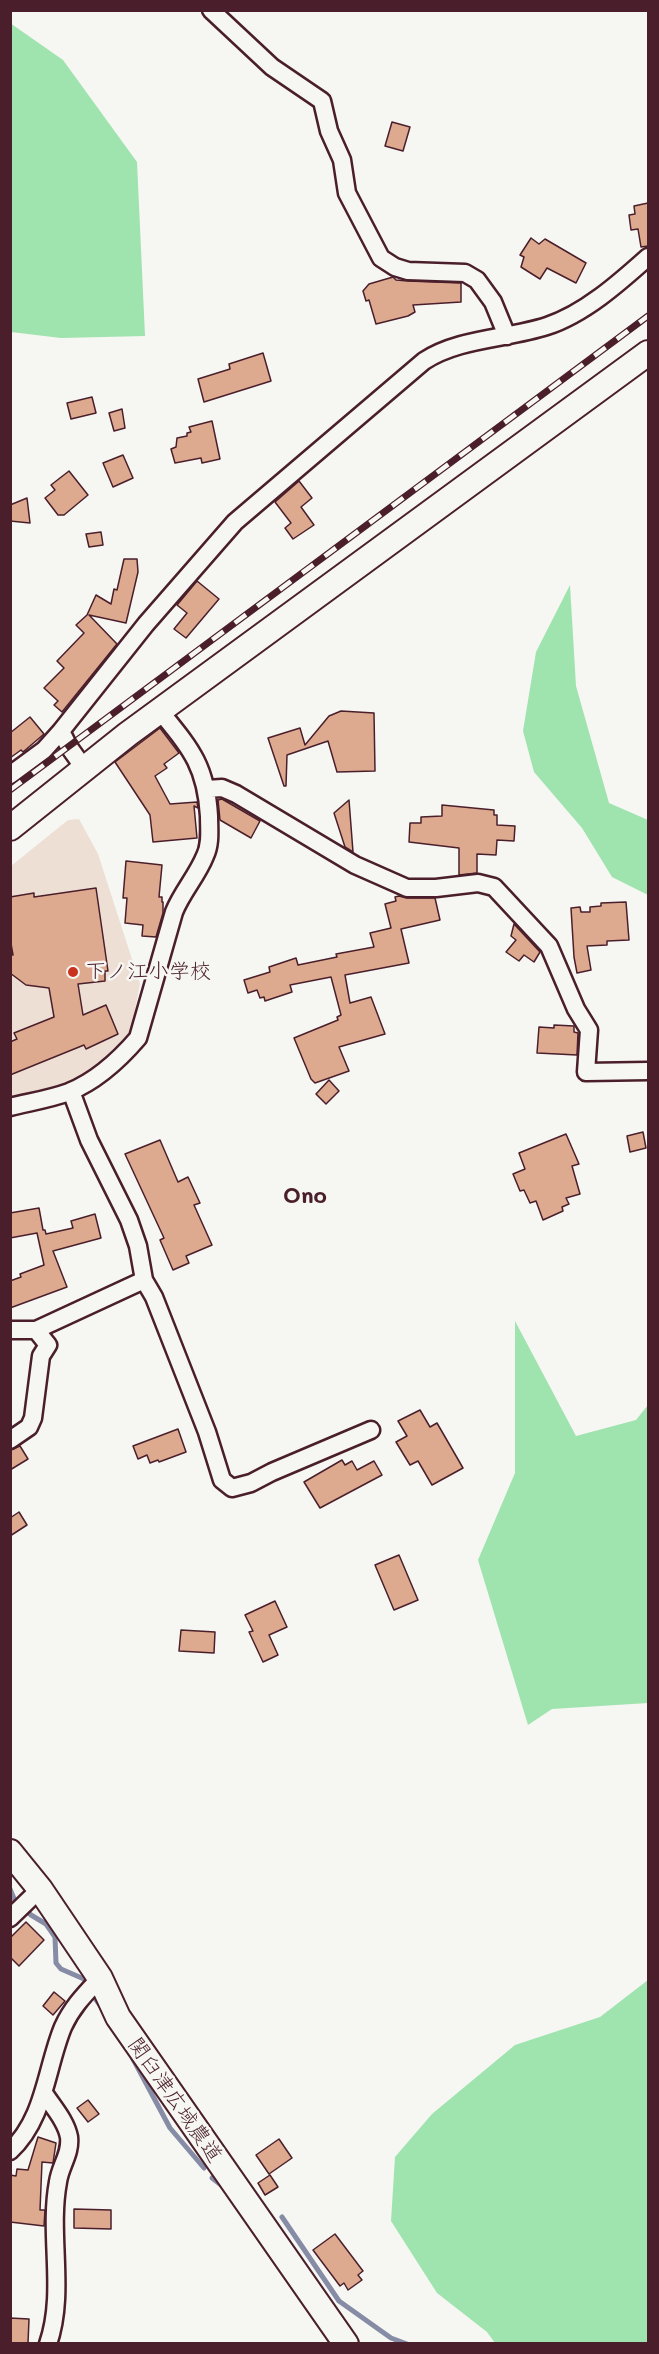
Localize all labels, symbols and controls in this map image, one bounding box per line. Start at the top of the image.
place label: 下ノ江小学校 [85,959,211,985]
marker: 下ノ江小学校 [66,965,80,979]
district label: Ono [283,1183,327,1209]
street label: 関臼津広域農道 [123,2033,227,2167]

